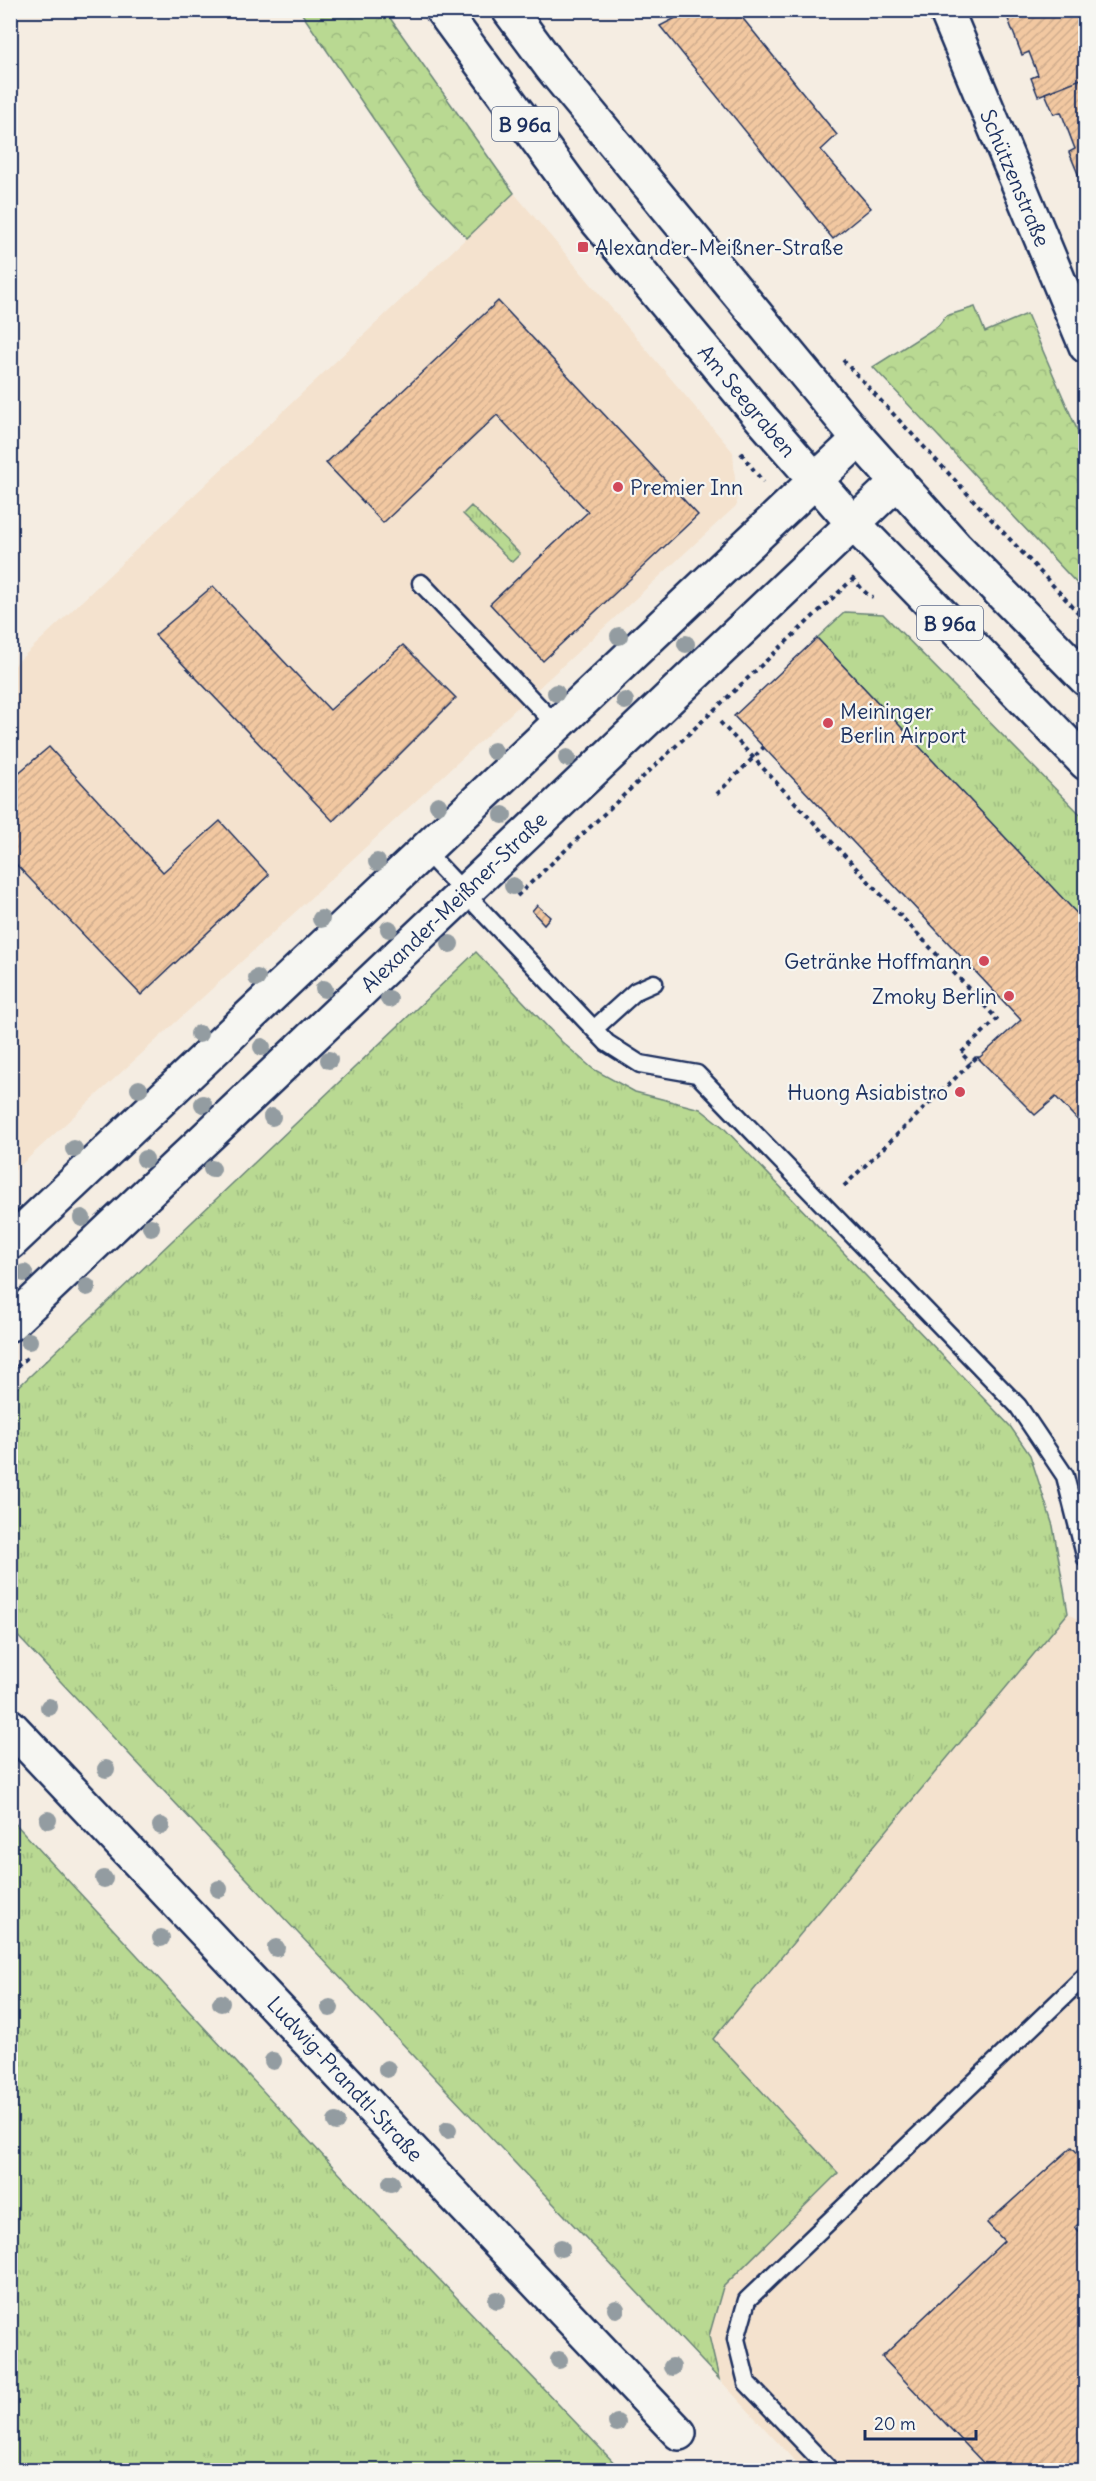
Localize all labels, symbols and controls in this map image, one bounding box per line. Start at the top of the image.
street label: Schützenstraße [974,105,1056,251]
road number: B 96a [492,107,558,141]
place label: Alexander-Meißner-Straße [595,234,844,261]
marker: Alexander-Meißner-Straße [576,240,590,254]
street label: Am Seegraben [692,339,802,463]
place label: Premier Inn [630,474,743,501]
marker: Premier Inn [611,480,625,494]
road number: B 96a [917,606,983,640]
place label: Meininger Berlin Airport [840,698,966,749]
marker: Meininger Berlin Airport [821,716,835,730]
street label: Alexander-Meißner-Straße [355,806,553,998]
place label: Getränke Hoffmann [784,948,972,975]
marker: Getränke Hoffmann [977,954,991,968]
place label: Zmoky Berlin [872,983,997,1010]
marker: Zmoky Berlin [1002,989,1016,1003]
place label: Huong Asiabistro [787,1079,948,1106]
marker: Huong Asiabistro [953,1085,967,1099]
street label: Ludwig-Prandtl-Straße [261,1991,429,2167]
scale bar [865,2403,976,2441]
text: 20 m [874,2412,916,2435]

